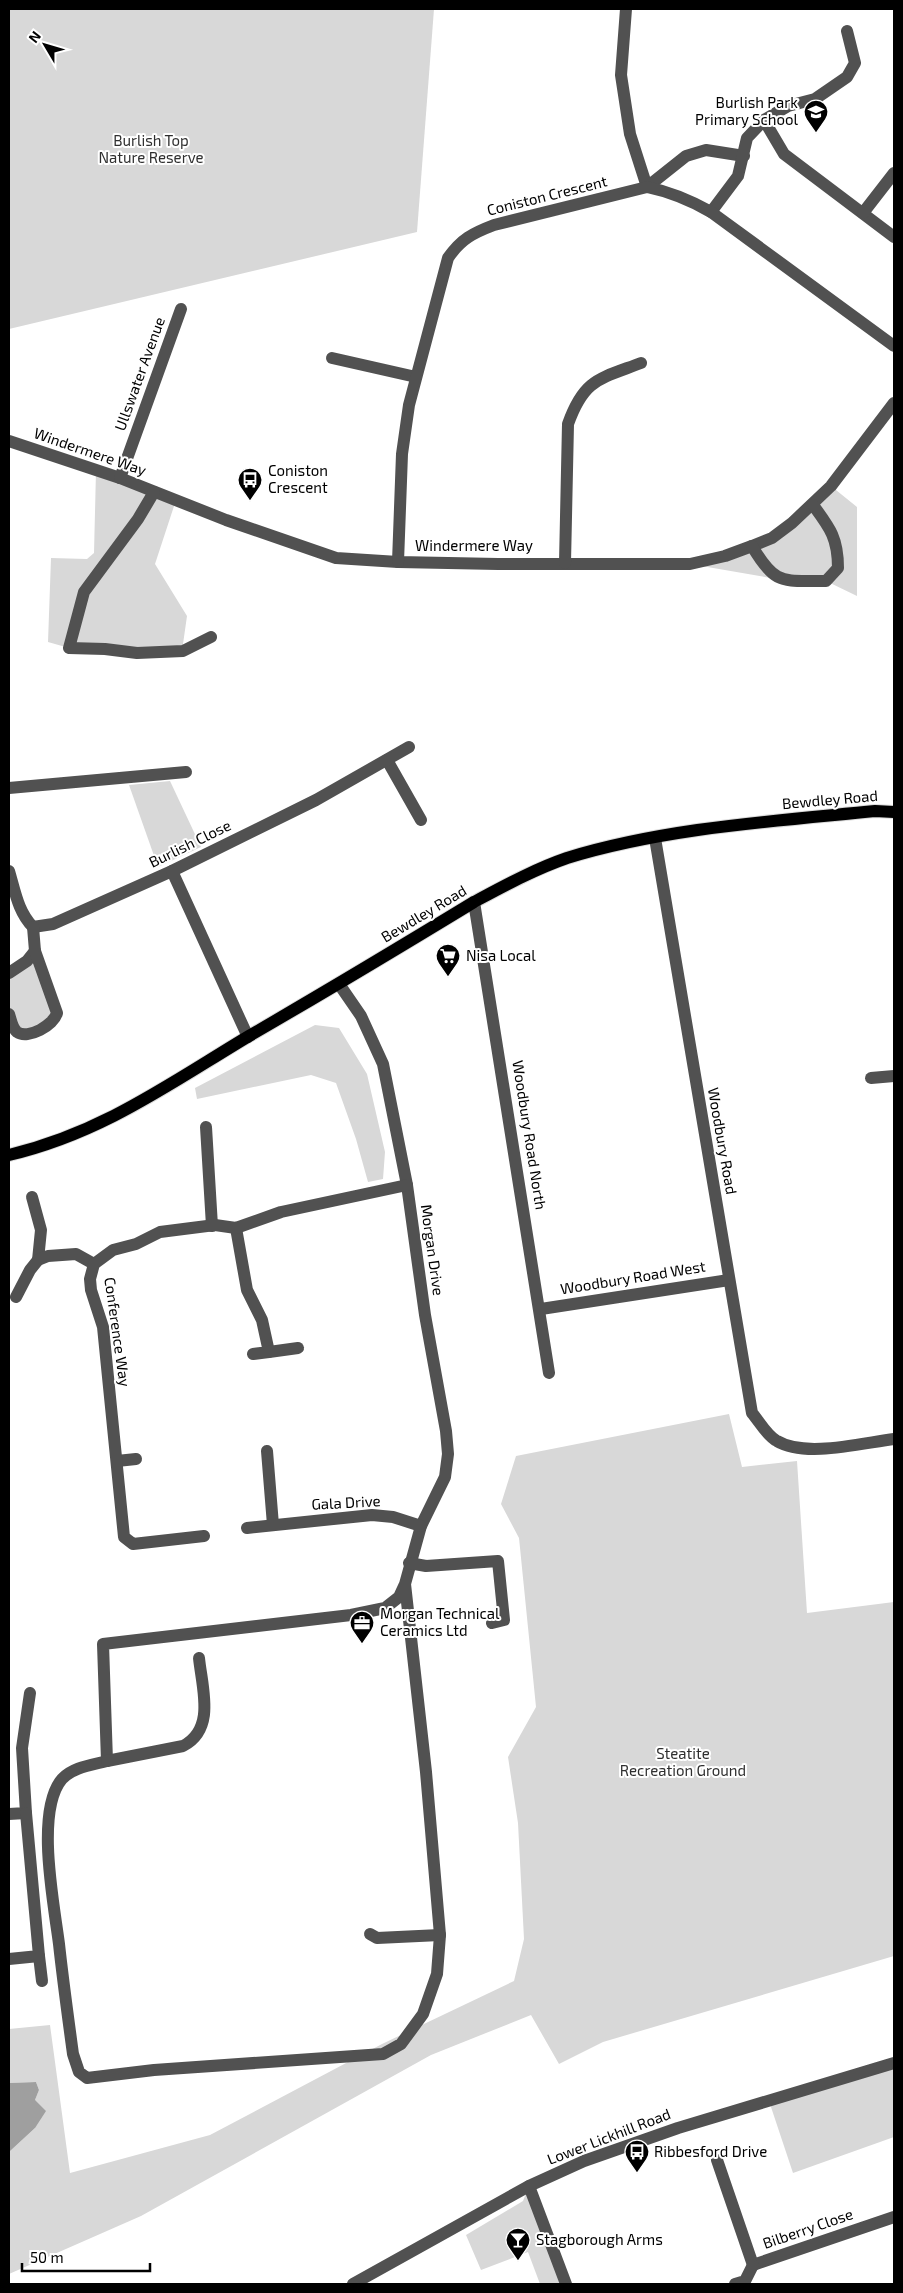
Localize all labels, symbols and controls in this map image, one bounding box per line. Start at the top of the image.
north arrow [20,20,70,70]
text: N [25,27,44,46]
place label: Burlish Park Primary School [695,93,799,128]
school or university icon: Burlish Park Primary School [803,99,829,133]
park label: Burlish Top Nature Reserve [98,131,204,166]
street label: Coniston Crescent [485,171,609,219]
street label: Ullswater Avenue [110,314,168,433]
street label: Windermere Way [32,423,149,479]
place label: Coniston Crescent [268,461,328,496]
bus stop icon: Coniston Crescent [237,467,263,501]
street label: Windermere Way [415,536,533,554]
street label: Bewdley Road [781,786,879,812]
street label: Burlish Close [146,816,233,871]
street label: Bewdley Road [378,881,469,946]
supermarket icon: Nisa Local [435,943,461,977]
place label: Nisa Local [466,946,536,964]
street label: Woodbury Road North [509,1059,551,1211]
street label: Woodbury Road [705,1086,741,1196]
street label: Morgan Drive [418,1203,448,1297]
street label: Woodbury Road West [559,1257,707,1297]
street label: Conference Way [101,1276,135,1388]
street label: Gala Drive [311,1491,381,1513]
place label: Morgan Technical Ceramics Ltd [380,1604,500,1639]
office icon: Morgan Technical Ceramics Ltd [349,1610,375,1644]
park label: Steatite Recreation Ground [620,1744,746,1779]
street label: Lower Lickhill Road [544,2104,673,2168]
bus stop icon: Ribbesford Drive [624,2139,650,2173]
place label: Ribbesford Drive [654,2142,767,2160]
street label: Bilberry Close [760,2204,855,2252]
bar icon: Stagborough Arms [505,2227,531,2261]
place label: Stagborough Arms [536,2230,663,2248]
scale bar [22,2240,150,2272]
text: 50 m [30,2248,64,2266]

